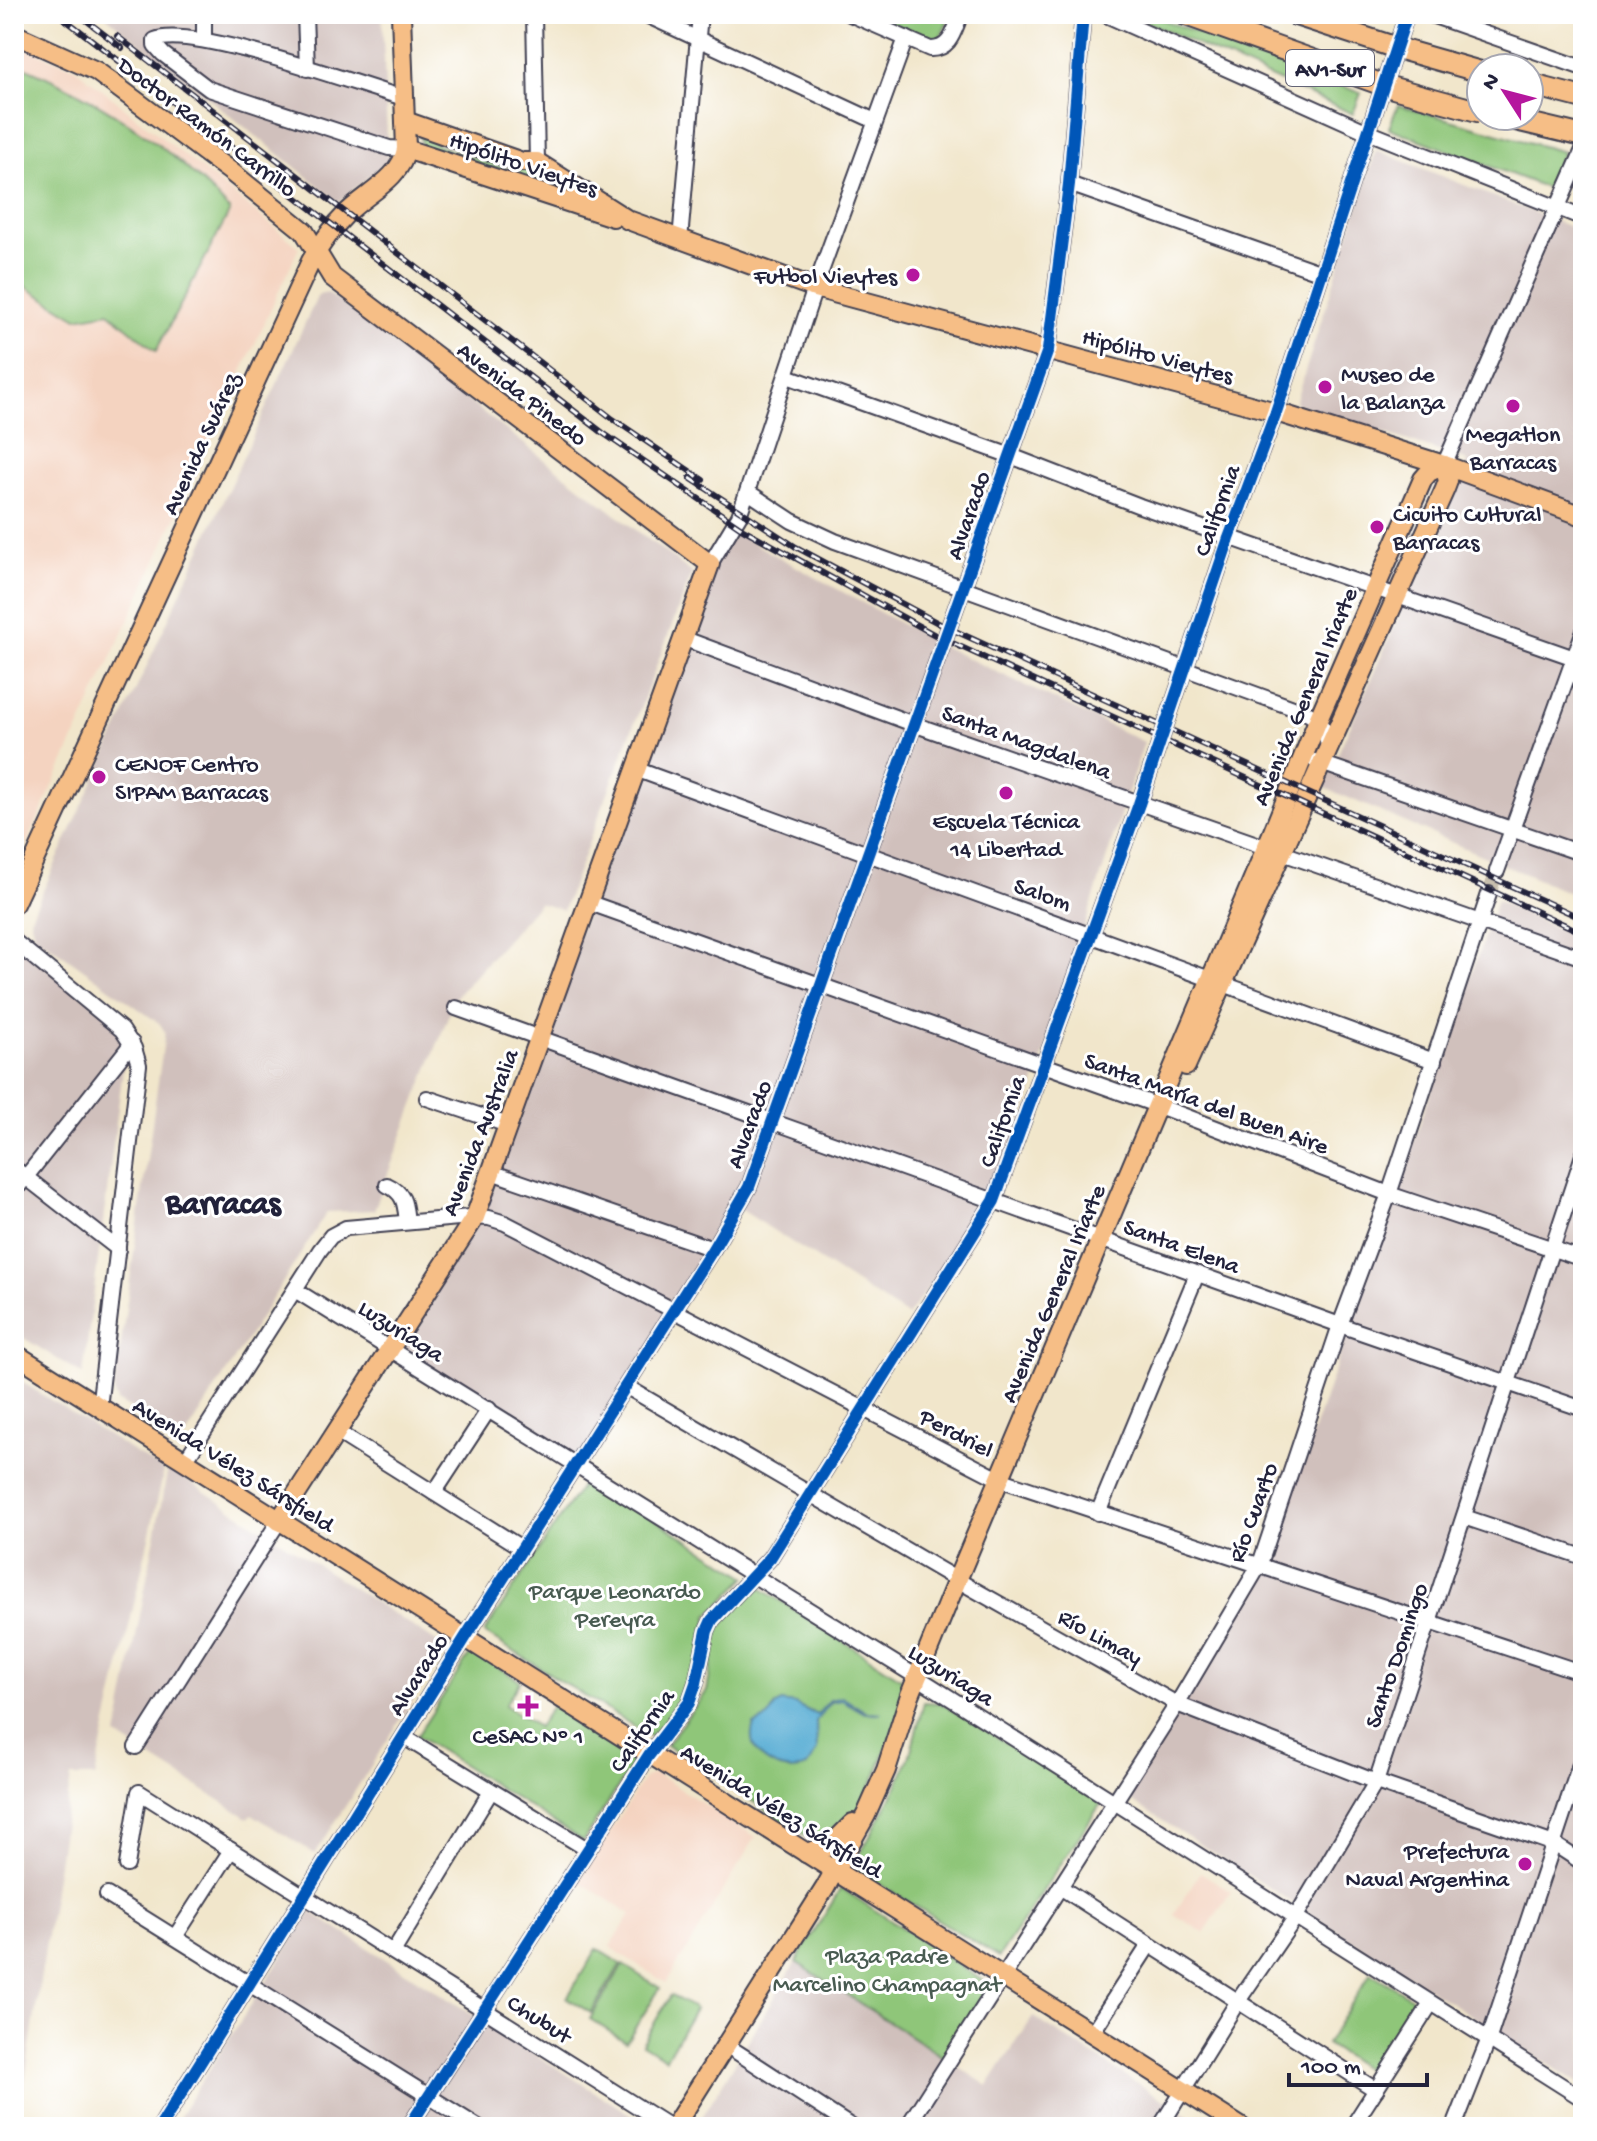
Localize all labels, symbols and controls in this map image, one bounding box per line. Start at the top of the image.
road number: AV1-Sur [1286,50,1374,86]
street label: Doctor Ramón Carrillo [109,51,301,206]
north arrow [1465,52,1545,132]
text: N [1477,69,1507,96]
street label: Hipólito Vieytes [445,127,602,206]
place label: Futbol Vieytes [753,264,898,293]
marker: Futbol Vieytes [904,266,922,284]
street label: Hipólito Vieytes [1078,324,1237,393]
street label: Avenida Pinedo [450,337,592,454]
place label: Museo de la Balanza [1341,362,1445,419]
street label: Avenida Suárez [157,367,249,520]
marker: Museo de la Balanza [1316,378,1334,396]
marker: Megatlon Barracas [1504,397,1522,415]
place label: Megatlon Barracas [1466,422,1561,479]
street label: California [1189,461,1249,561]
street label: Alvarado [942,468,999,564]
place label: Cicuito Cultural Barracas [1392,502,1542,559]
marker: Cicuito Cultural Barracas [1368,518,1386,536]
street label: Avenida General Iriarte [1248,583,1367,811]
street label: Santa Magdalena [937,700,1115,789]
place label: CENOF Centro SIPAM Barracas [115,752,269,809]
marker: CENOF Centro SIPAM Barracas [90,768,108,786]
marker: Escuela Técnica 14 Libertad [997,784,1015,802]
place label: Escuela Técnica 14 Libertad [932,809,1081,866]
street label: Salom [1009,873,1075,920]
street label: Avenida Australia [437,1045,528,1221]
street label: Santa María del Buen Aire [1080,1048,1333,1163]
street label: California [974,1072,1034,1172]
street label: Alvarado [722,1077,781,1173]
street label: Avenida General Iriarte [996,1180,1115,1408]
district label: Barracas [165,1187,283,1225]
street label: Santa Elena [1119,1214,1244,1283]
street label: Luzuriaga [352,1295,449,1371]
street label: Avenida Vélez Sársfield [126,1393,340,1542]
street label: Perdriel [913,1403,997,1467]
street label: Río Cuarto [1224,1459,1287,1567]
park label: Parque Leonardo Pereyra [528,1579,701,1636]
street label: Santo Domingo [1360,1580,1437,1733]
street label: Río Limay [1052,1604,1147,1674]
street label: Alvarado [383,1629,457,1722]
street label: Luzuriaga [902,1639,999,1715]
street label: California [605,1684,683,1779]
marker: CeSAC Nº 1 [517,1695,539,1717]
place label: CeSAC Nº 1 [473,1724,583,1753]
street label: Avenida Vélez Sársfield [674,1739,888,1888]
place label: Prefectura Naval Argentina [1345,1839,1510,1896]
marker: Prefectura Naval Argentina [1516,1855,1534,1873]
park label: Plaza Padre Marcelino Champagnat [773,1944,1004,2001]
street label: Chubut [500,1990,578,2053]
scale bar [1289,2037,1427,2087]
text: 100 m [1300,2054,1361,2083]

